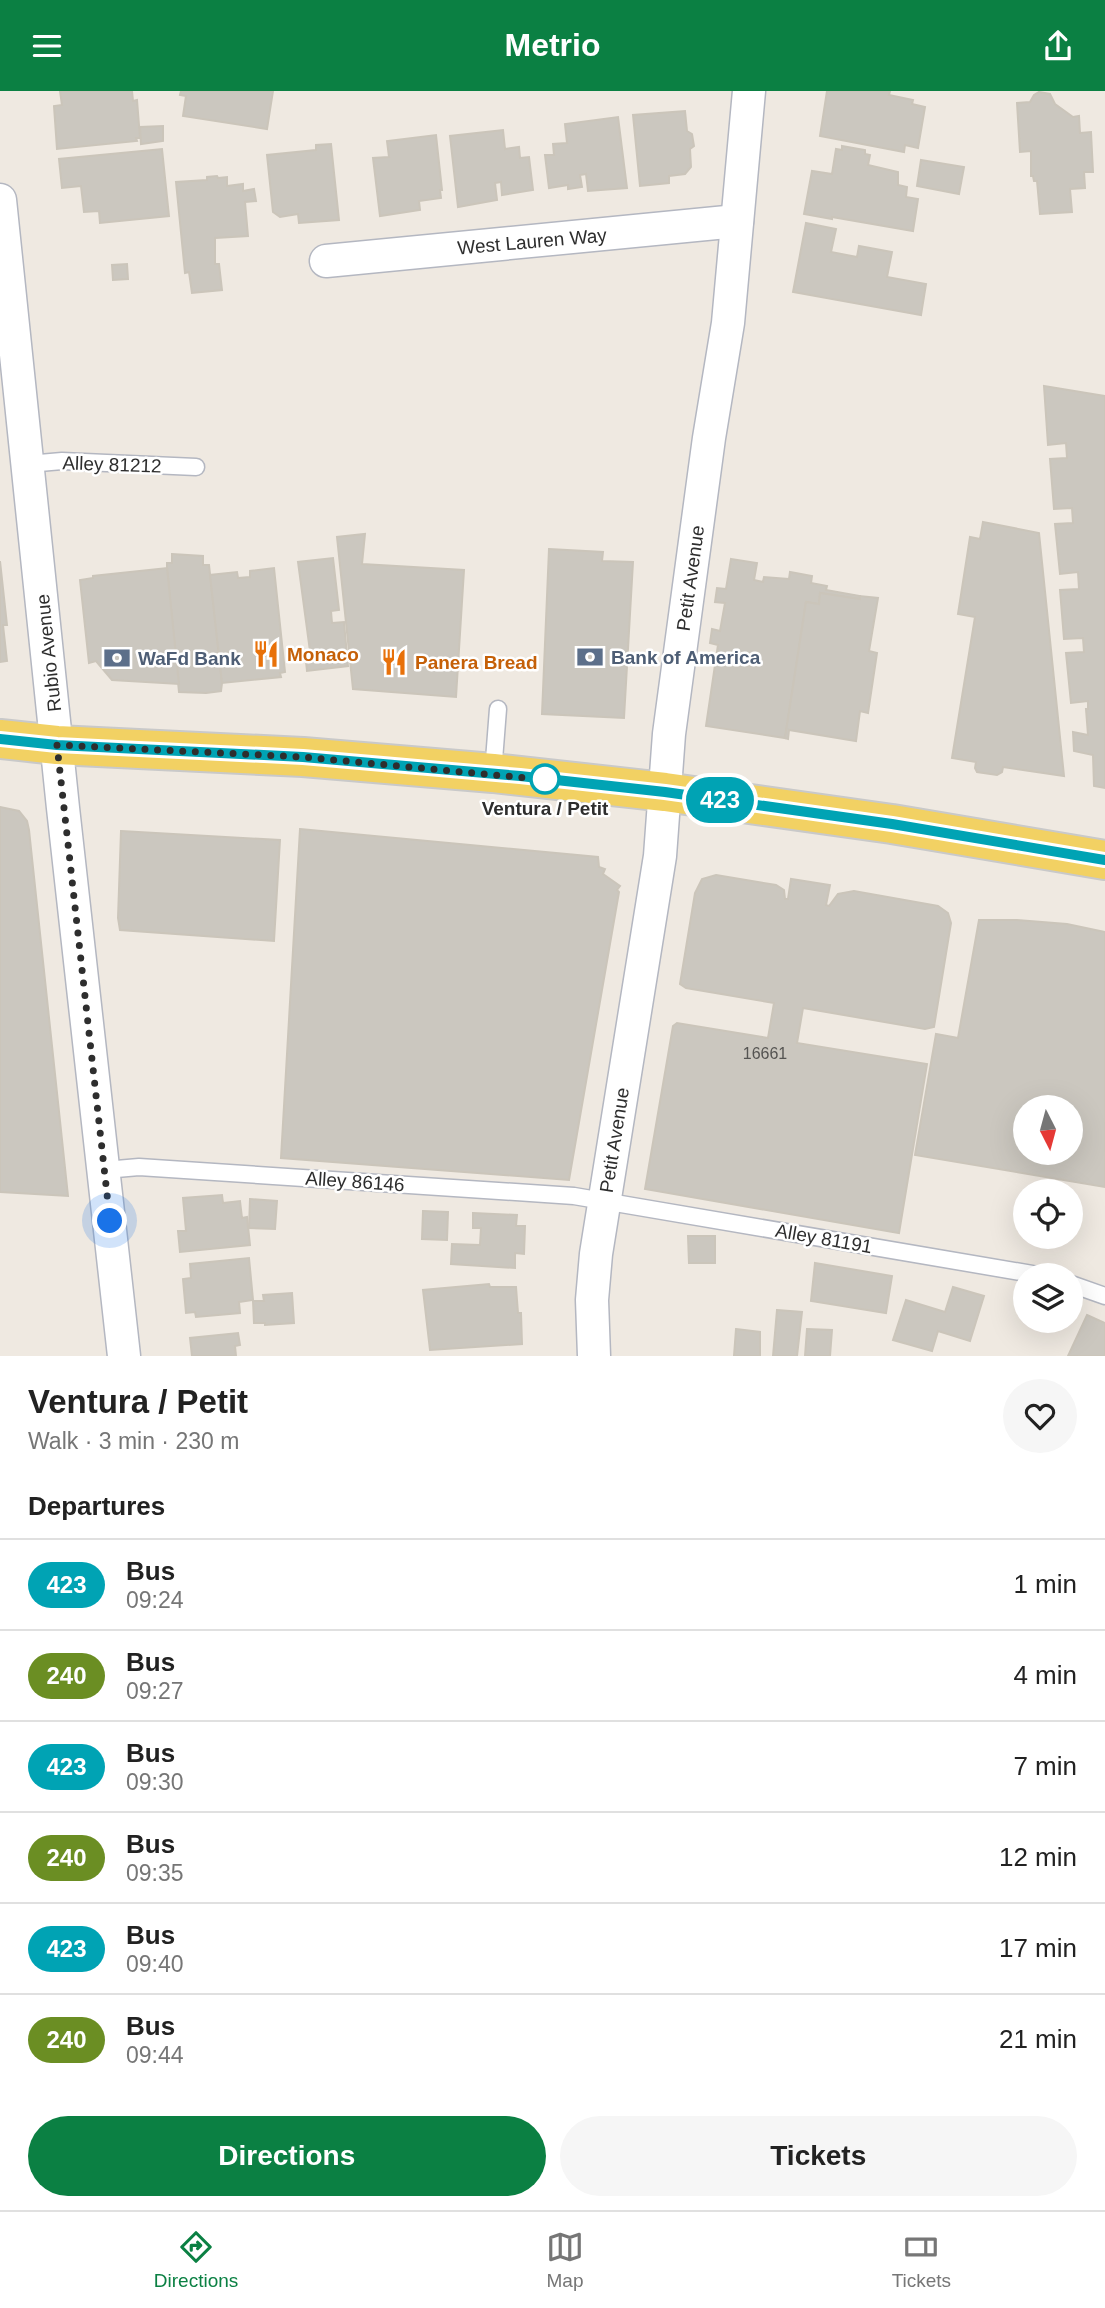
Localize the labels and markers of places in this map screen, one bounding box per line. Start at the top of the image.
restaurant icon: Monaco [251,639,281,669]
bank icon: Bank of America [575,642,605,672]
bank icon: WaFd Bank [102,643,132,673]
place label: Monaco [287,644,359,665]
restaurant icon: Panera Bread [379,647,409,677]
place label: Bank of America [611,647,761,668]
place label: WaFd Bank [138,648,241,669]
place label: Panera Bread [415,652,538,673]
marker: Ventura / Petit [530,764,560,794]
place label: Ventura / Petit [482,798,609,819]

